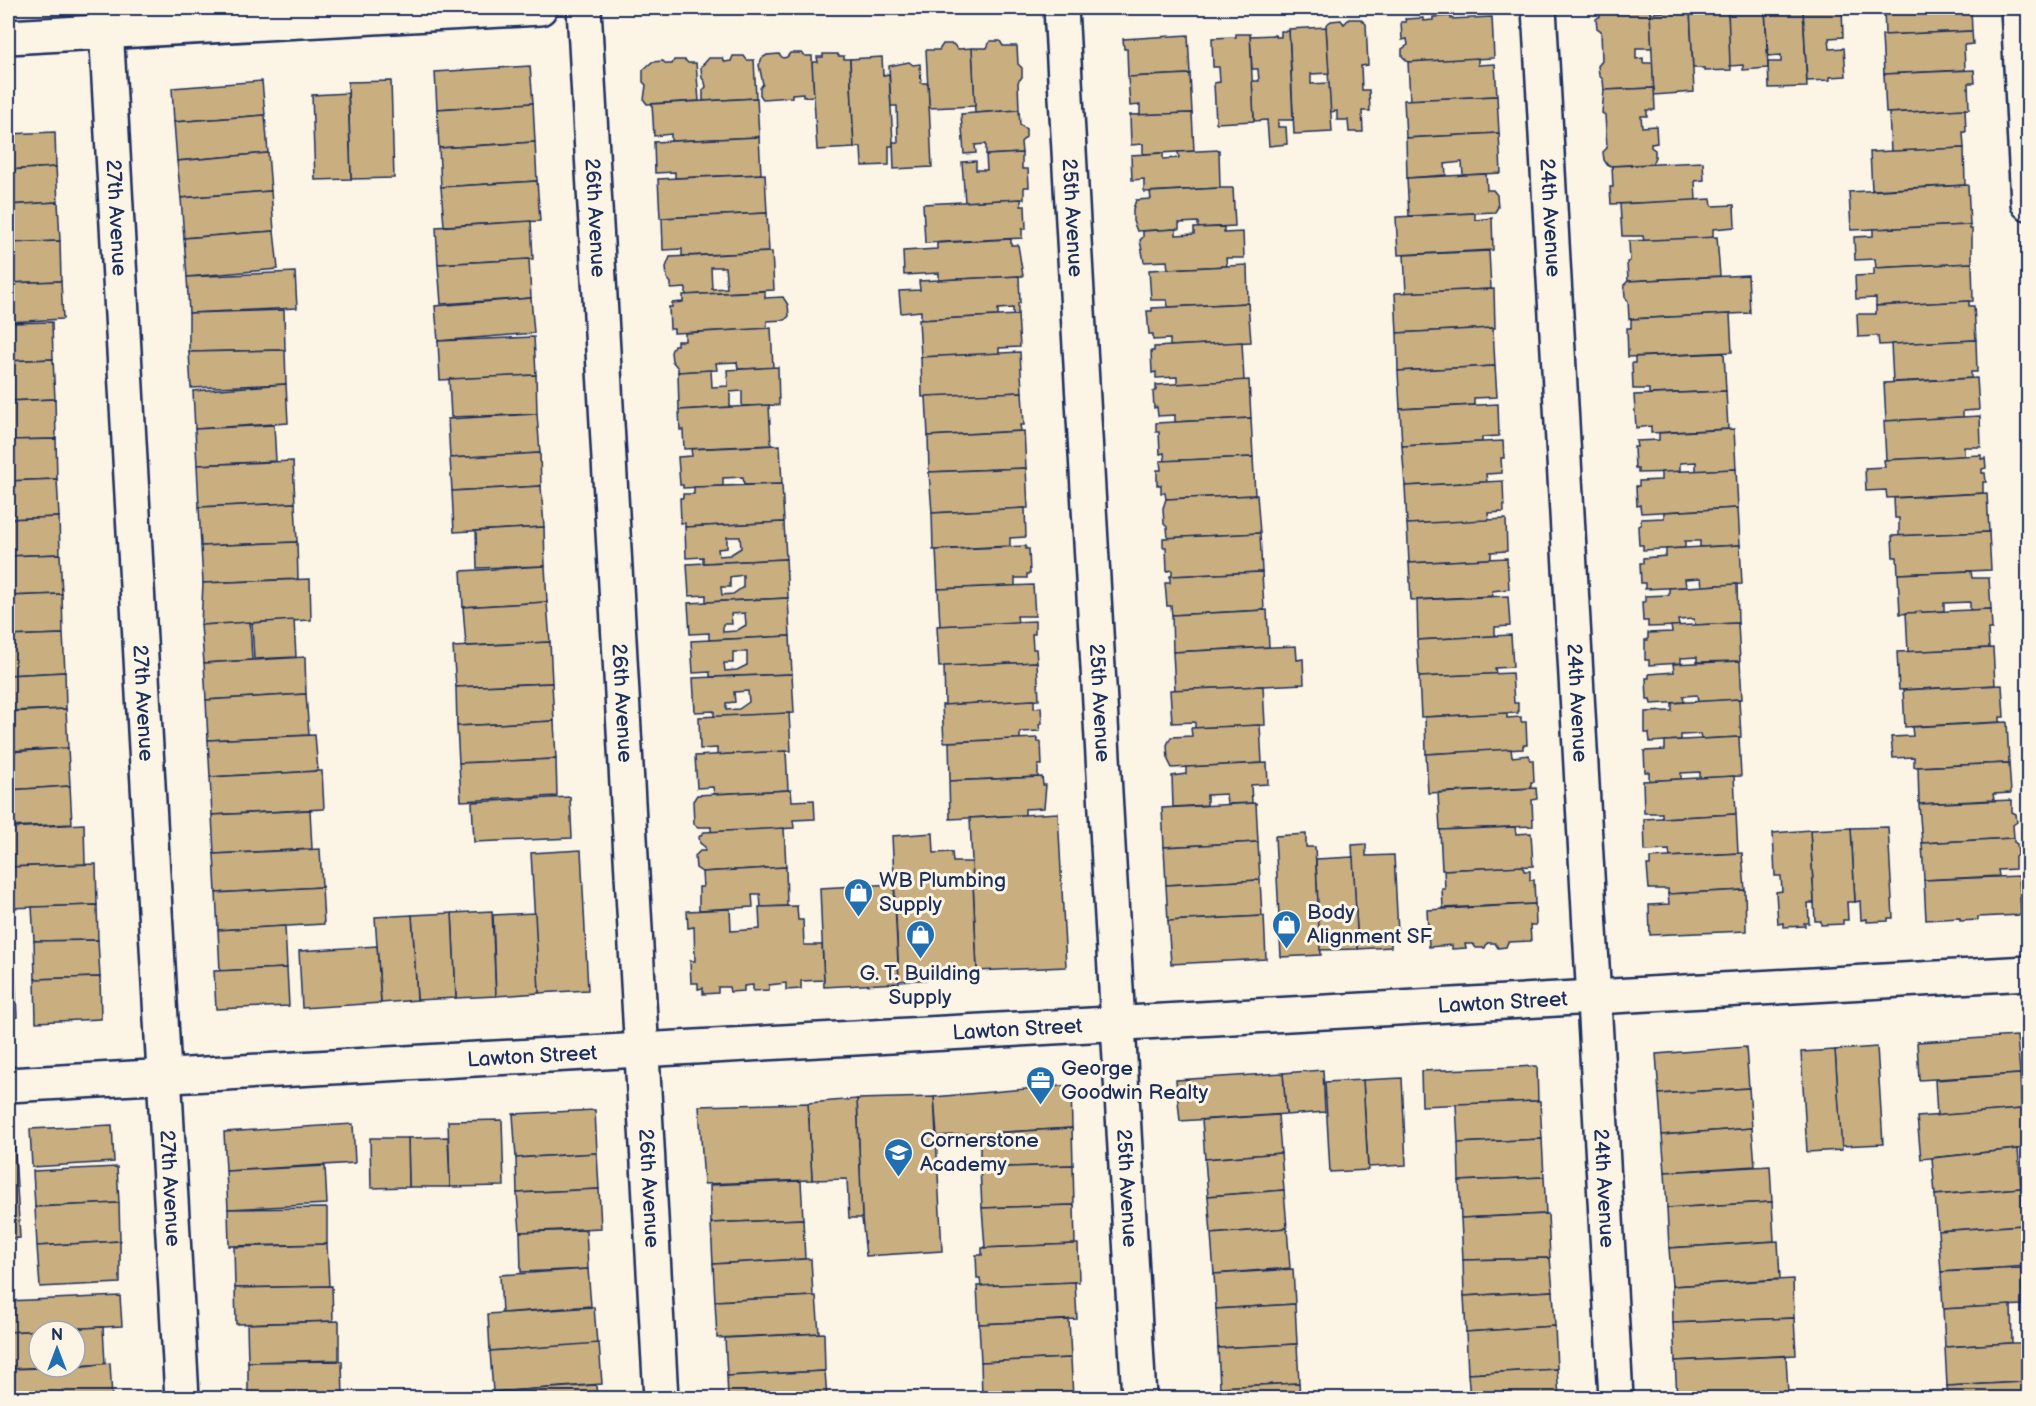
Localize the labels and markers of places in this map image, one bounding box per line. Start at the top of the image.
place label: WB Plumbing Supply [879,868,1006,917]
shop icon: WB Plumbing Supply [842,876,874,918]
place label: Body Alignment SF [1307,900,1432,949]
shop icon: Body Alignment SF [1270,908,1302,950]
shop icon: G. T. Building Supply [904,918,936,960]
place label: G. T. Building Supply [859,961,981,1010]
place label: George Goodwin Realty [1061,1056,1209,1105]
office icon: George Goodwin Realty [1024,1064,1056,1106]
place label: Cornerstone Academy [920,1128,1039,1177]
school or university icon: Cornerstone Academy [883,1136,915,1178]

